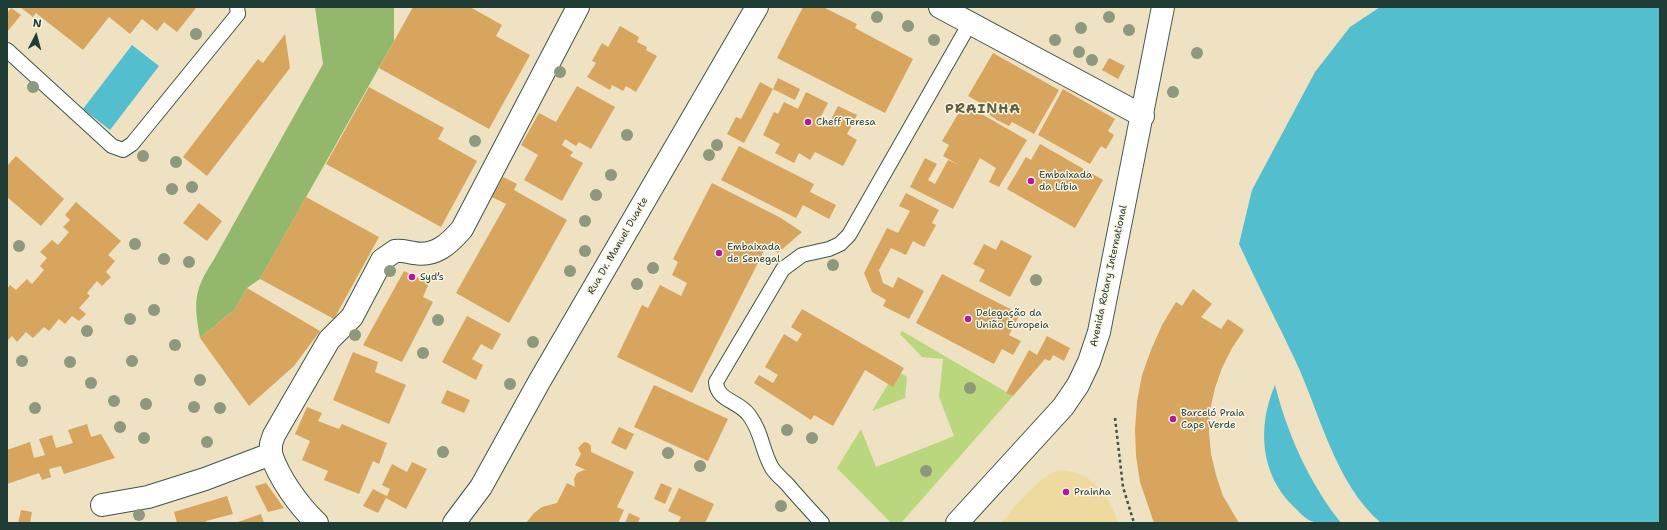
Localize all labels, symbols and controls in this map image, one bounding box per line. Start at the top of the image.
north arrow [16,16,56,56]
text: N [32,16,42,31]
district label: PRAINHA [945,101,1021,117]
place label: Cheff Teresa [816,116,876,128]
marker: Cheff Teresa [803,117,813,127]
place label: Embaixada da Líbia [1039,169,1092,192]
marker: Embaixada da Líbia [1026,176,1036,186]
street label: Rua Dr. Manuel Duarte [585,195,651,297]
street label: Avenida Rotary International [1088,204,1130,348]
place label: Embaixada de Senegal [727,241,780,264]
marker: Embaixada de Senegal [714,248,724,258]
place label: Syd’s [420,271,444,283]
marker: Syd’s [407,272,417,282]
place label: Delegação da União Europeia [976,307,1049,330]
marker: Delegação da União Europeia [963,314,973,324]
place label: Barceló Praia Cape Verde [1181,407,1245,430]
marker: Barceló Praia Cape Verde [1168,414,1178,424]
place label: Prainha [1074,486,1111,498]
marker: Prainha [1061,487,1071,497]

